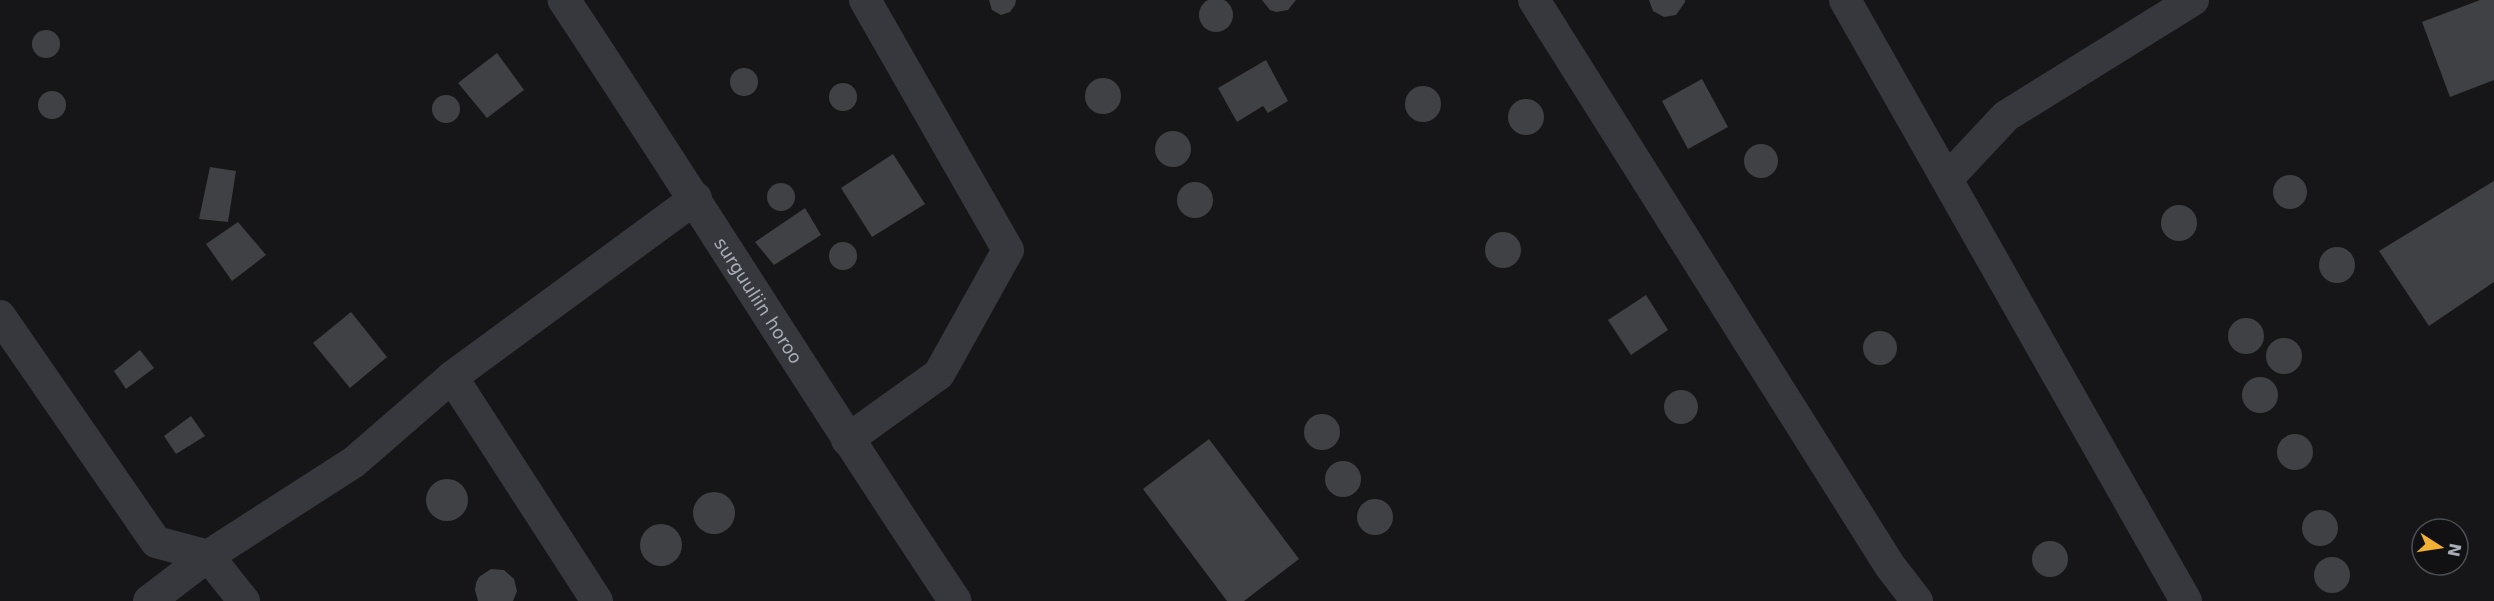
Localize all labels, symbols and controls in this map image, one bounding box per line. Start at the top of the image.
street label: surguuliin horoo [711,233,807,367]
north arrow [2410,517,2470,577]
text: N [2443,541,2465,559]

